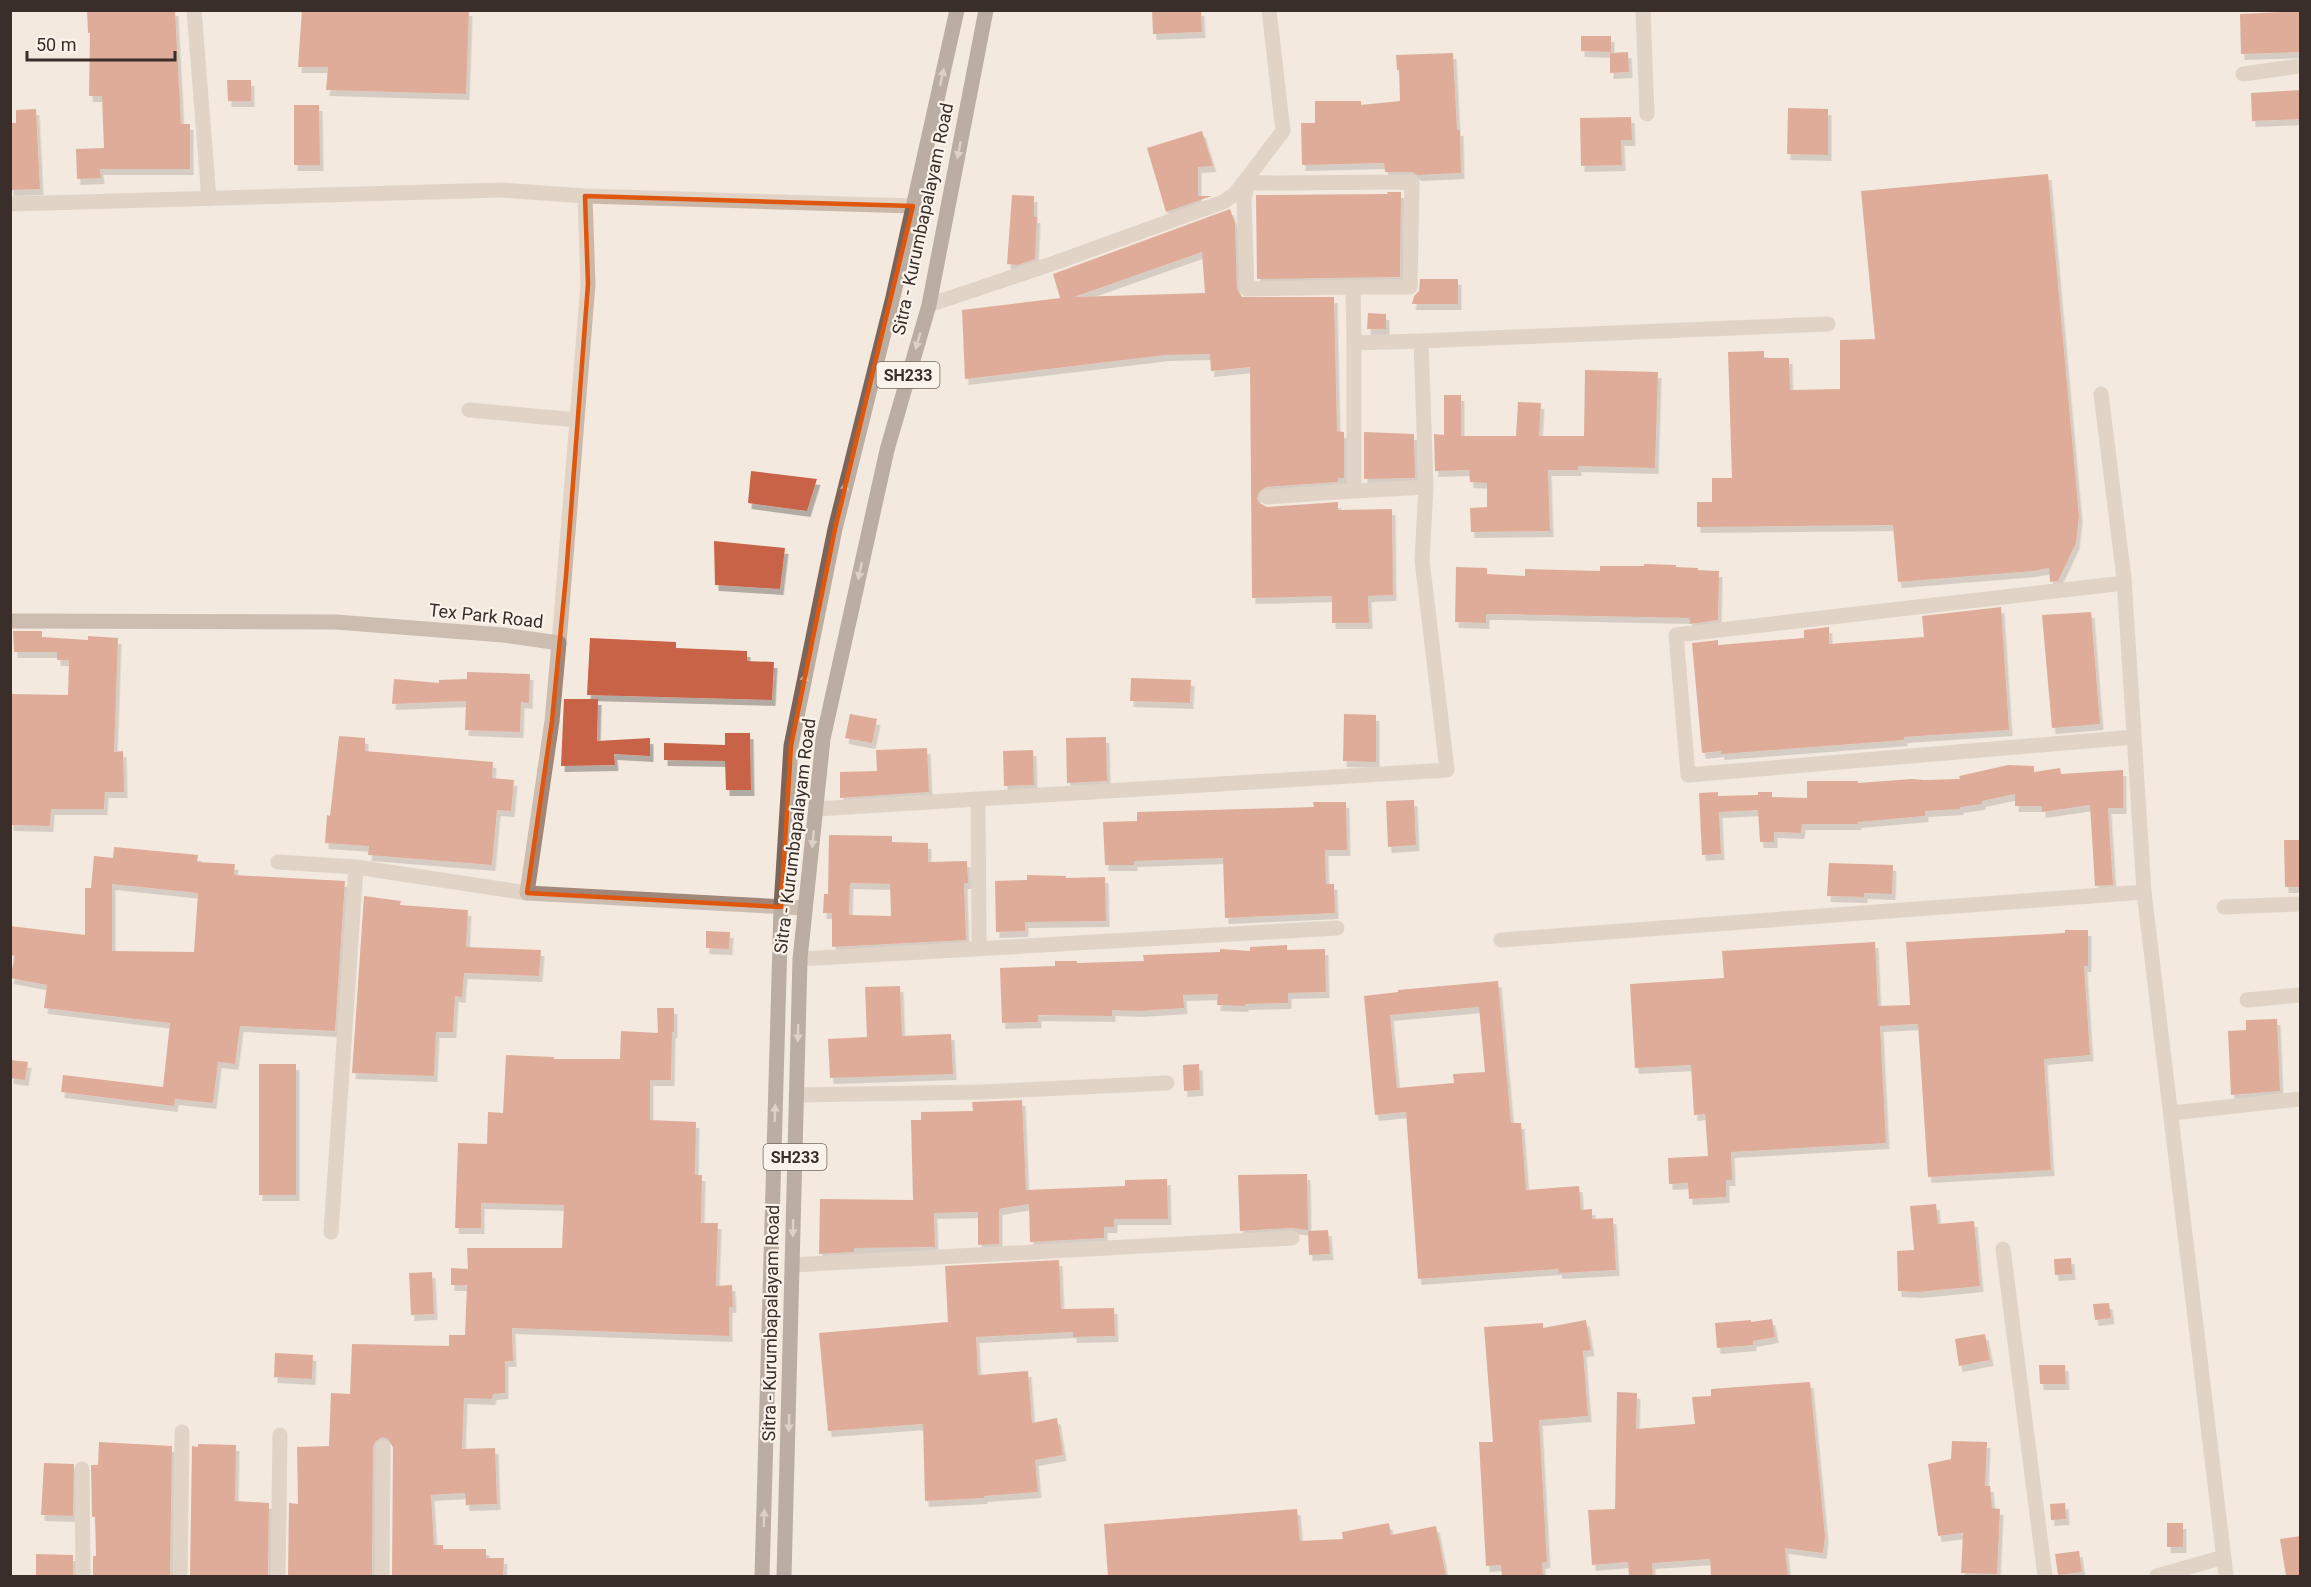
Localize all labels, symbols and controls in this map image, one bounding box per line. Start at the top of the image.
scale bar [27,24,176,62]
text: 50 m [36,34,76,55]
one-way arrow [938,67,948,86]
street label: Sitra - Kurumbapalayam Road [888,101,957,337]
one-way arrow [954,141,963,160]
one-way arrow [913,332,922,350]
road number: SH233 [876,362,940,388]
one-way arrow [840,482,850,500]
one-way arrow [855,561,864,580]
street label: Tex Park Road [428,599,544,632]
one-way arrow [800,672,809,691]
street label: Sitra - Kurumbapalayam Road [770,717,819,955]
one-way arrow [808,829,818,848]
one-way arrow [793,1024,803,1043]
one-way arrow [771,1104,780,1123]
road number: SH233 [764,1144,826,1170]
street label: Sitra - Kurumbapalayam Road [758,1204,783,1442]
one-way arrow [789,1219,798,1238]
one-way arrow [784,1414,793,1433]
one-way arrow [759,1509,768,1528]

